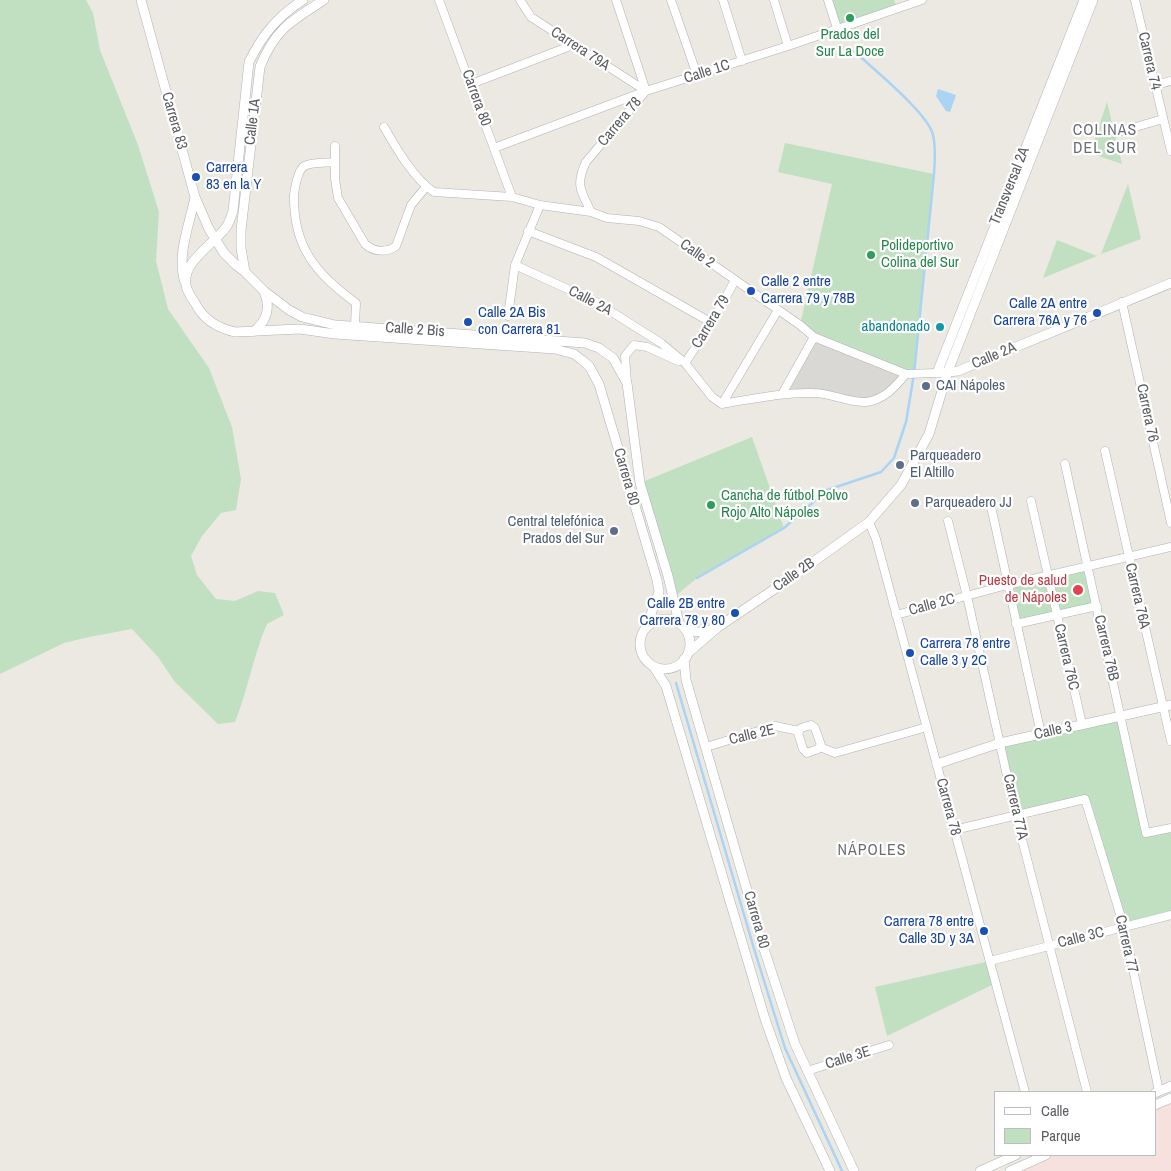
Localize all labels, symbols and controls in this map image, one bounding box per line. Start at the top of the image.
marker: Prados del Sur La Doce [844,12,856,24]
street label: Carrera 79A [547,23,613,75]
place label: Prados del Sur La Doce [816,26,884,61]
street label: Carrera 74 [1134,30,1164,92]
street label: Calle 1C [682,56,732,88]
street label: Carrera 80 [457,67,495,129]
street label: Carrera 83 [157,90,191,152]
street label: Carrera 78 [594,94,646,150]
street label: Calle 1A [241,98,265,146]
district label: COLINAS DEL SUR [1072,121,1138,159]
street label: Transversal 2A [986,144,1034,228]
place label: Carrera 83 en la Y [206,159,261,194]
marker: Carrera 83 en la Y [190,171,202,183]
street label: Calle 2 [676,236,718,272]
place label: Polideportivo Colina del Sur [881,237,959,272]
marker: Polideportivo Colina del Sur [865,249,877,261]
place label: Calle 2 entre Carrera 79 y 78B [761,273,855,308]
street label: Calle 2A [565,282,615,320]
marker: Calle 2 entre Carrera 79 y 78B [745,285,757,297]
street label: Carrera 79 [688,292,734,352]
place label: Calle 2A entre Carrera 76A y 76 [993,295,1087,330]
place label: Calle 2A Bis con Carrera 81 [478,304,560,339]
marker: Calle 2A entre Carrera 76A y 76 [1091,307,1103,319]
marker: Calle 2A Bis con Carrera 81 [462,316,474,328]
place label: abandonado [862,318,930,336]
street label: Calle 2 Bis [385,319,445,341]
marker: abandonado [934,321,946,333]
street label: Calle 2A [969,339,1019,373]
place label: CAI Nápoles [936,377,1005,395]
marker: CAI Nápoles [920,380,932,392]
street label: Carrera 76 [1132,382,1162,444]
street label: Carrera 80 [609,446,643,508]
place label: Parqueadero El Altillo [910,447,981,482]
marker: Parqueadero El Altillo [894,459,906,471]
place label: Cancha de fútbol Polvo Rojo Alto Nápoles [721,487,848,522]
place label: Parqueadero JJ [925,494,1012,512]
marker: Parqueadero JJ [909,497,921,509]
marker: Cancha de fútbol Polvo Rojo Alto Nápoles [705,499,717,511]
place label: Central telefónica Prados del Sur [508,513,604,548]
marker: Central telefónica Prados del Sur [608,525,620,537]
street label: Calle 2B [770,554,818,596]
street label: Carrera 76A [1121,561,1153,631]
place label: Puesto de salud de Nápoles [979,572,1067,607]
marker: Puesto de salud de Nápoles [1071,583,1085,597]
street label: Calle 2C [907,590,957,620]
place label: Calle 2B entre Carrera 78 y 80 [640,595,725,630]
marker: Calle 2B entre Carrera 78 y 80 [729,607,741,619]
street label: Carrera 76B [1090,613,1122,683]
street label: Carrera 76C [1050,622,1082,692]
place label: Carrera 78 entre Calle 3 y 2C [920,635,1010,670]
marker: Carrera 78 entre Calle 3 y 2C [904,647,916,659]
street label: Calle 3 [1032,718,1074,744]
street label: Calle 2E [727,721,777,749]
street label: Carrera 77A [999,772,1031,842]
street label: Carrera 78 [932,776,964,838]
district label: NÁPOLES [837,841,907,861]
street label: Carrera 80 [739,889,773,951]
place label: Carrera 78 entre Calle 3D y 3A [884,913,974,948]
street label: Carrera 77 [1111,913,1141,975]
street label: Calle 3C [1056,924,1106,952]
marker: Carrera 78 entre Calle 3D y 3A [978,925,990,937]
street label: Calle 3E [823,1043,873,1073]
legend [994,1091,1156,1156]
text: Calle [1041,1100,1069,1121]
text: Parque [1041,1125,1081,1146]

